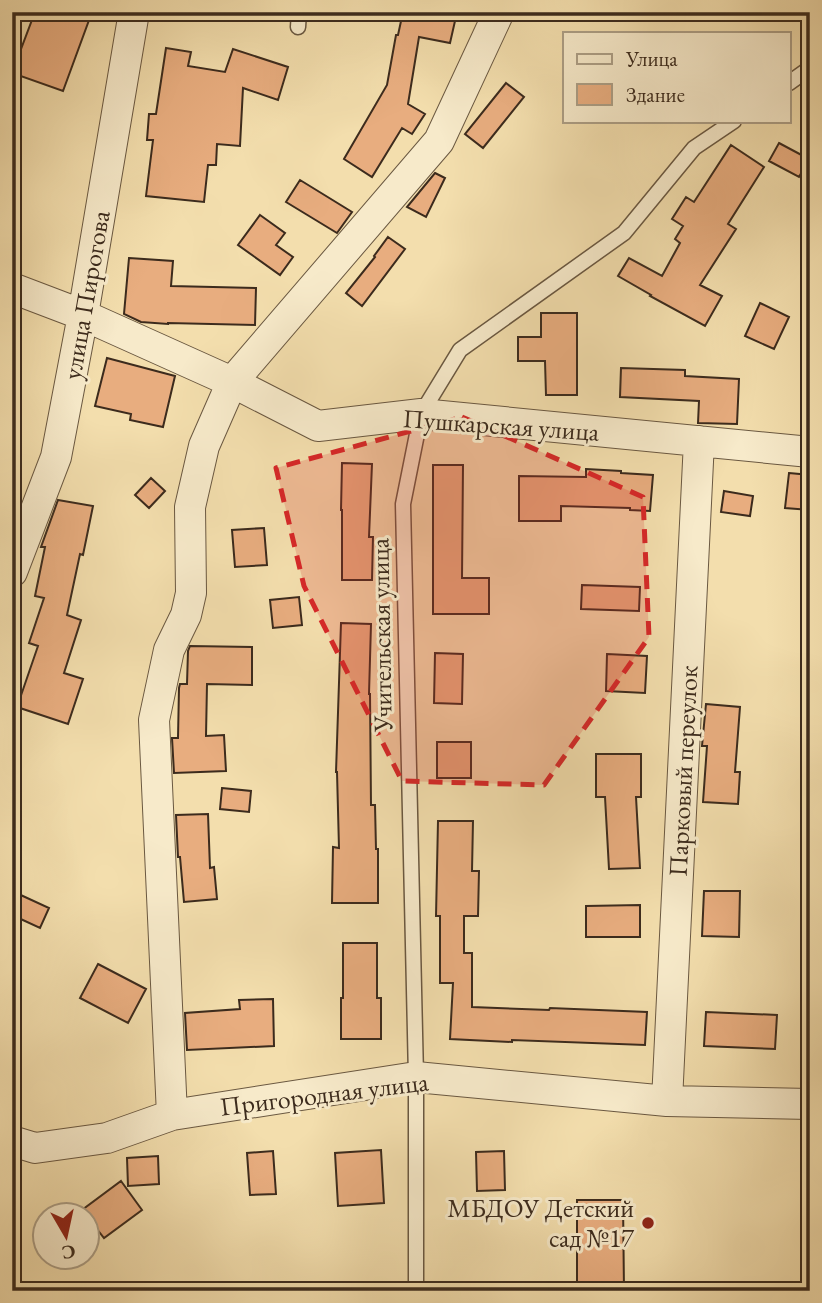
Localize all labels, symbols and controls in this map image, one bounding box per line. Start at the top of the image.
legend [563,32,790,122]
text: Улица [625,45,678,72]
text: Здание [626,81,685,108]
street label: улица Пирогова [54,207,118,382]
street label: Пушкарская улица [402,401,601,449]
street label: Учительская улица [362,537,400,733]
street label: Парковый переулок [660,664,706,877]
street label: Пригородная улица [218,1064,431,1124]
place label: МБДОУ Детский сад №17 [447,1191,635,1255]
north arrow [32,1202,102,1272]
marker: МБДОУ Детский сад №17 [640,1215,656,1231]
text: С [60,1239,77,1266]

